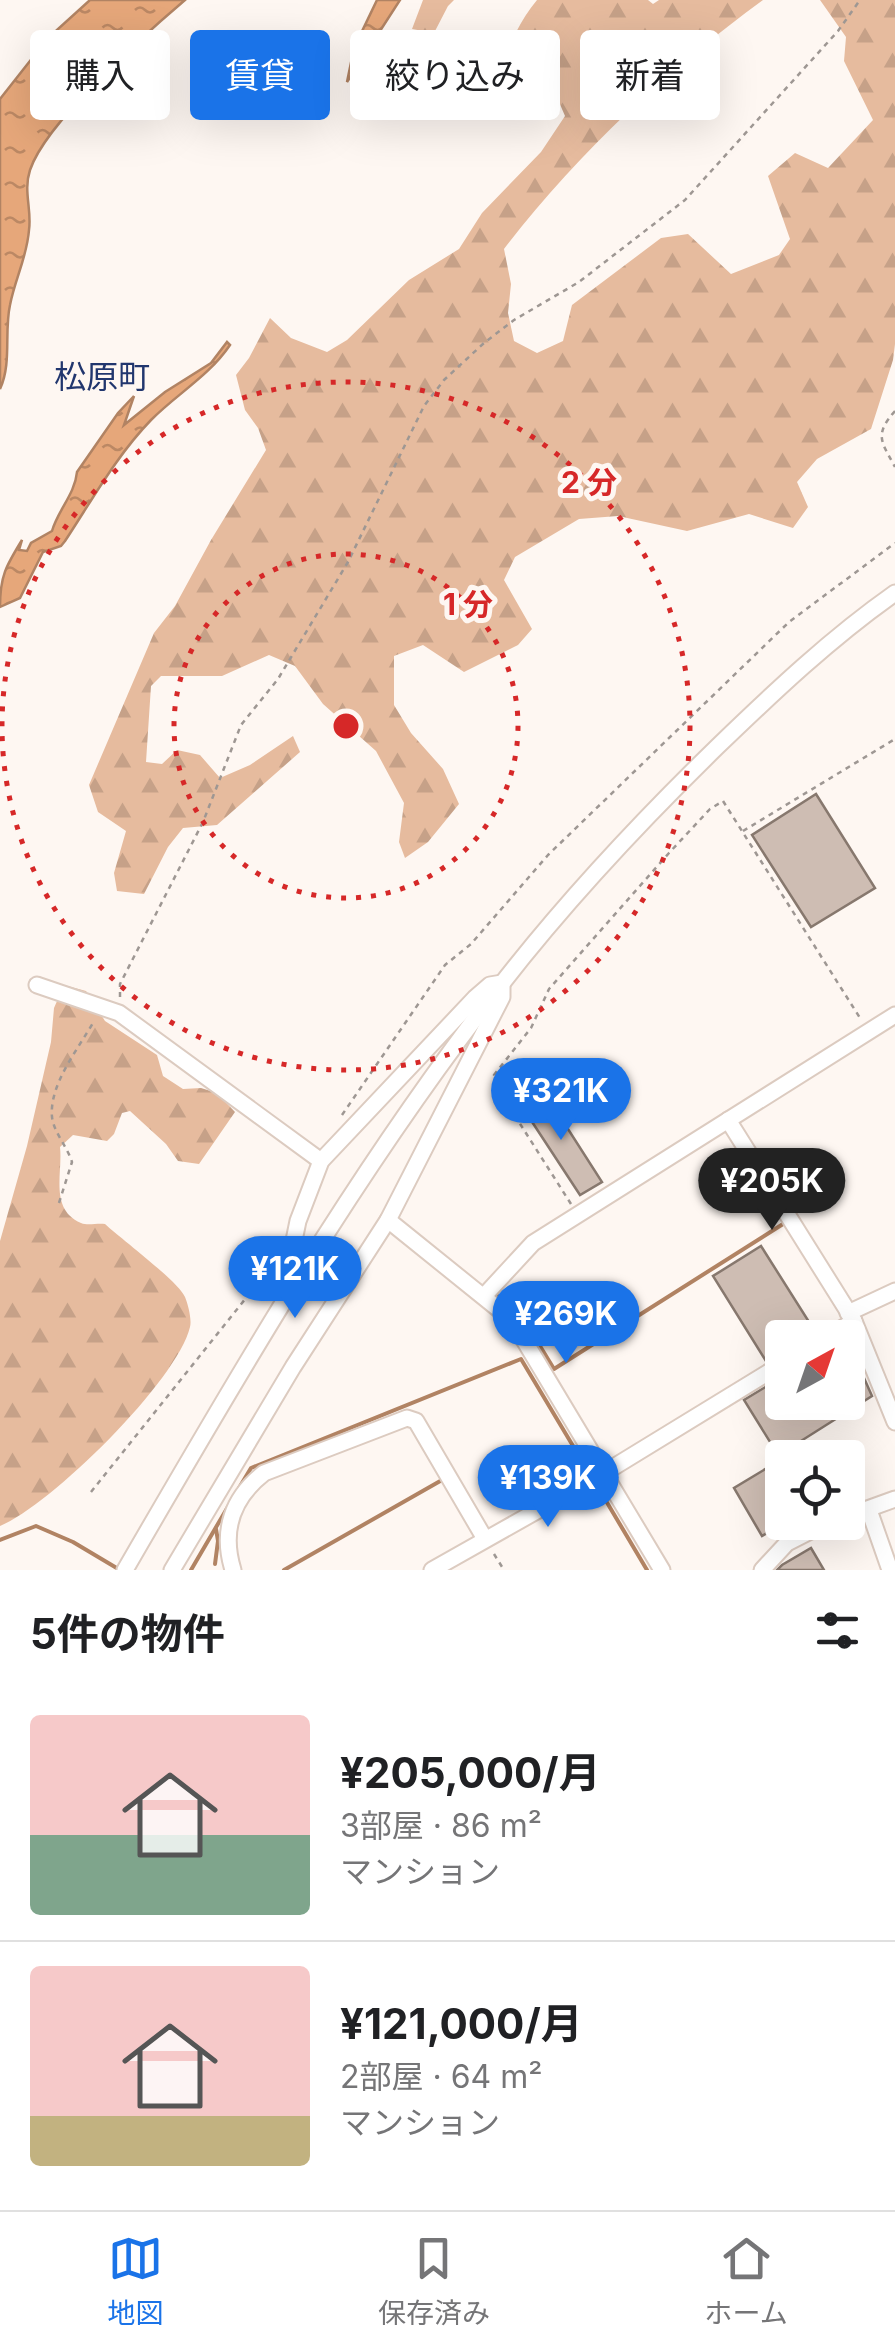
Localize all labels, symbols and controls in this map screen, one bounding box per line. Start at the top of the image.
chip: 購入 [30,30,170,120]
chip: 賃貸 [190,30,330,120]
chip: 絞り込み [350,30,560,120]
chip: 新着 [580,30,720,120]
district label: 松原町 [54,357,150,396]
text: 2 分 [561,464,617,500]
text: 1 分 [443,586,493,622]
centre of rings [328,708,364,744]
pin: ¥321K [491,1058,631,1143]
text: ¥321K [513,1071,609,1110]
pin: ¥205K [702,1148,842,1233]
text: ¥205K [720,1161,824,1200]
pin: ¥121K [225,1236,365,1321]
text: ¥121K [250,1249,340,1288]
pin: ¥269K [496,1281,636,1366]
text: ¥269K [515,1294,617,1333]
north arrow [765,1320,865,1420]
map controls [765,1320,865,1540]
button: locate [765,1440,865,1540]
pin: ¥139K [478,1445,618,1530]
text: ¥139K [500,1458,596,1497]
icon: filters [810,1603,865,1658]
text: 5件の物件 [30,1608,225,1659]
text: ¥205,000/月 [340,1747,601,1798]
icon: home [110,1755,230,1875]
text: 3部屋 · 86 m² [340,1806,542,1845]
text: マンション [340,1852,500,1891]
text: ¥121,000/月 [340,1998,583,2049]
icon: home [110,2006,230,2126]
text: 2部屋 · 64 m² [340,2057,542,2096]
text: マンション [340,2103,500,2142]
tab: 地図 [107,2231,163,2331]
tab: 保存済み [378,2231,490,2331]
tab: ホーム [705,2231,788,2331]

